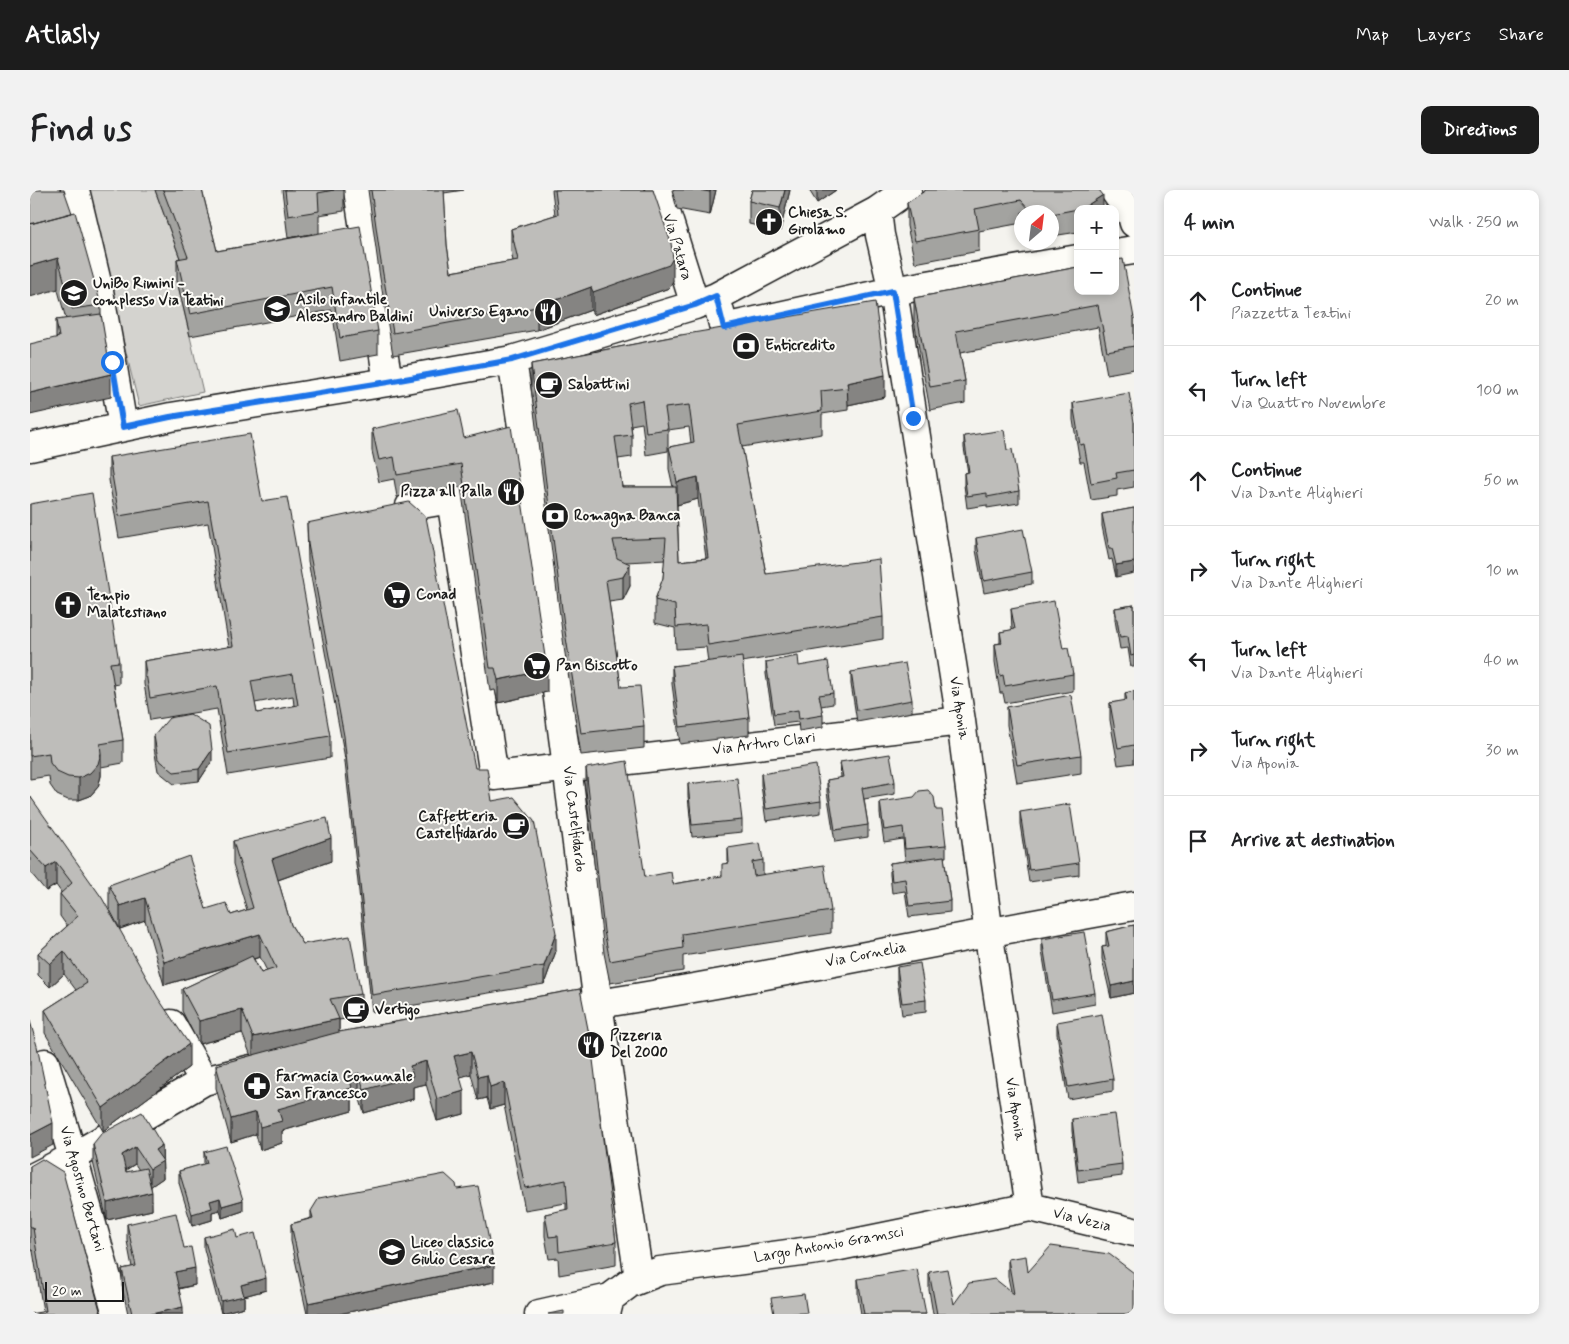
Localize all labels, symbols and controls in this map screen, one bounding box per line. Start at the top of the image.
text: Atlasly [25,20,100,51]
text: Map [1356,23,1389,47]
text: Layers [1417,23,1471,47]
text: Share [1499,23,1544,47]
button: Directions [1421,106,1539,154]
text: Find us [30,107,132,153]
place label: Chiesa S. Girolamo [788,203,847,240]
north arrow [1014,205,1059,250]
map controls [1074,205,1119,295]
button: + [1074,205,1119,250]
church icon: Chiesa S. Girolamo [754,207,784,237]
text: 4 min [1184,209,1235,237]
street label: Via Patara [657,211,697,283]
text: Walk · 250 m [1429,212,1519,233]
button: − [1074,250,1119,295]
place label: UniBo Rimini - complesso Via Teatini [93,274,224,311]
school or university icon: UniBo Rimini - complesso Via Teatini [59,278,89,308]
text: Continue [1231,278,1302,303]
icon: ahead [1184,287,1212,315]
place label: Asilo infantile Alessandro Baldini [296,290,413,327]
text: 20 m [1485,290,1519,311]
school or university icon: Asilo infantile Alessandro Baldini [262,294,292,324]
restaurant icon: Universo Egano [533,297,563,327]
place label: Universo Egano [429,302,530,323]
text: Piazzetta Teatini [1231,303,1351,324]
bank icon: Enticredito [731,331,761,361]
place label: Enticredito [765,336,835,356]
route start [101,351,124,374]
text: Turn left [1231,368,1307,393]
cafe icon: Sabattini [534,370,564,400]
place label: Sabattini [568,375,629,395]
icon: left [1184,377,1212,405]
text: 100 m [1476,380,1519,401]
text: Via Quattro Novembre [1231,393,1386,414]
route end [902,407,925,430]
text: Continue [1231,458,1302,483]
icon: ahead [1184,467,1212,495]
text: 50 m [1483,470,1519,491]
restaurant icon: Pizza all Palla [496,477,526,507]
place label: Pizza all Palla [401,482,492,502]
text: Via Dante Alighieri [1231,483,1363,504]
bank icon: Romagna Banca [540,501,570,531]
place label: Romagna Banca [574,506,681,528]
text: Turn right [1231,548,1315,573]
icon: right [1184,557,1212,585]
text: 10 m [1486,560,1519,581]
text: Via Dante Alighieri [1231,573,1363,594]
supermarket icon: Conad [382,580,412,610]
place label: Conad [416,585,456,605]
place label: Tempio Malatestiano [87,586,167,623]
church icon: Tempio Malatestiano [53,590,83,620]
text: Turn left [1231,638,1307,663]
icon: left [1184,647,1212,675]
text: 40 m [1483,650,1519,671]
supermarket icon: Pan Biscotto [522,651,552,681]
place label: Pan Biscotto [556,656,638,676]
text: Via Dante Alighieri [1231,663,1363,684]
street label: Via Aponia [943,675,974,742]
street label: Via Arturo Clari [711,728,817,760]
text: Turn right [1231,728,1315,753]
icon: right [1184,737,1212,765]
text: 30 m [1486,740,1519,761]
text: Via Aponia [1231,753,1299,774]
street label: Via Castelfidardo [558,765,590,873]
place label: Caffetteria Castelfidardo [416,807,498,844]
cafe icon: Caffetteria Castelfidardo [501,811,531,841]
icon: arrive [1184,827,1212,855]
text: Arrive at destination [1231,828,1395,853]
street label: Via Cornelia [824,937,909,973]
cafe icon: Vertigo [341,995,371,1025]
place label: Vertigo [375,1000,421,1021]
place label: Pizzerıa Del 2000 [610,1026,668,1063]
restaurant icon: Pizzerıa Del 2000 [576,1030,606,1060]
place label: Farmacia Comunale San Francesco [276,1067,413,1104]
pharmacy icon: Farmacia Comunale San Francesco [242,1071,272,1101]
street label: Via Aponia [999,1076,1030,1143]
street label: Via Agostino Bertani [54,1124,110,1254]
street label: Via Vezia [1051,1203,1113,1237]
street label: Largo Antonio Gramsci [753,1222,906,1269]
place label: Liceo classico Giulio Cesare [411,1233,496,1270]
school or university icon: Liceo classico Giulio Cesare [377,1237,407,1267]
scale bar [45,1279,124,1302]
text: 20 m [52,1282,82,1300]

